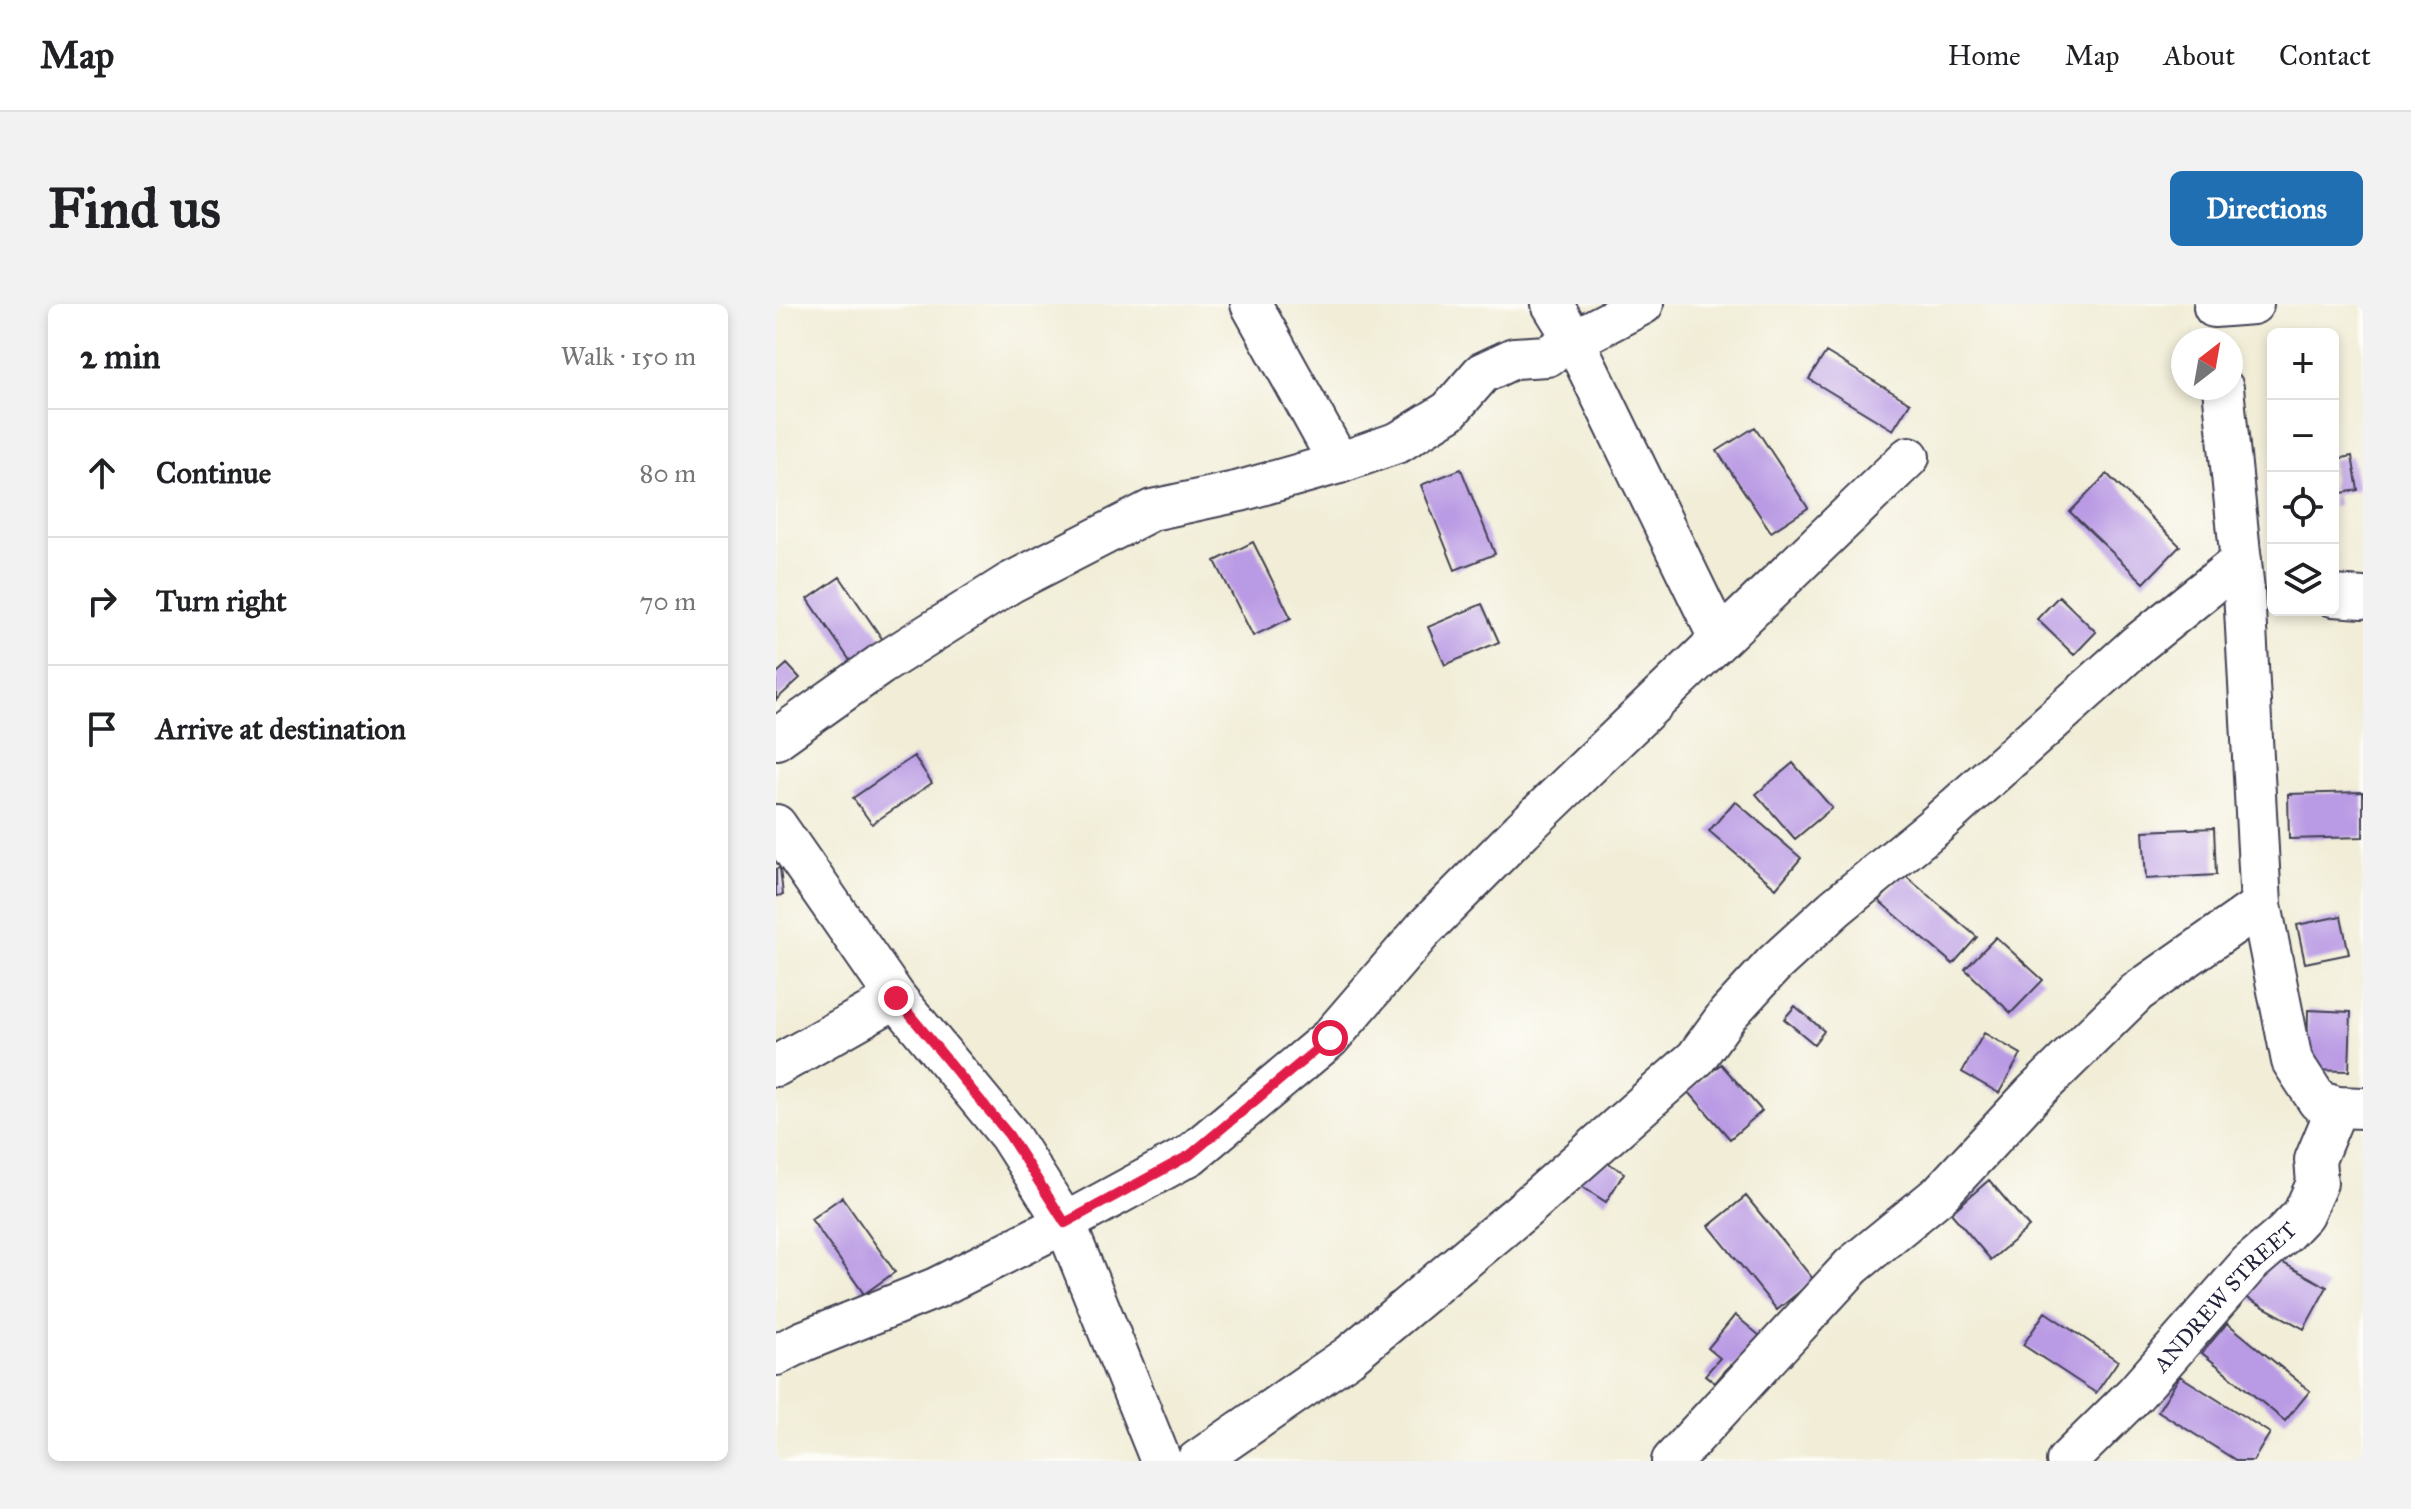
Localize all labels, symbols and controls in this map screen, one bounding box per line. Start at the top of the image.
text: Map [40,32,114,78]
text: Home [1948,38,2021,73]
text: Map [2065,38,2119,73]
text: About [2163,38,2235,73]
text: Contact [2279,38,2371,73]
button: Directions [2170,171,2363,246]
text: Find us [48,174,221,242]
north arrow [2171,328,2243,400]
map controls [2267,328,2339,616]
button: + [2267,328,2339,400]
text: 2 min [80,336,160,377]
text: Walk · 150 m [561,340,696,372]
button: − [2267,400,2339,472]
icon: ahead [80,451,124,495]
text: Continue [156,455,271,491]
text: 80 m [640,457,696,489]
button: locate [2267,472,2339,544]
button: layers [2267,544,2339,616]
icon: right [80,579,124,623]
text: Turn right [156,583,287,619]
text: 70 m [640,585,696,617]
icon: arrive [80,707,124,751]
text: Arrive at destination [156,711,406,747]
route end [878,980,914,1016]
route start [1312,1020,1348,1056]
street label: ANDREW STREET [2147,1216,2302,1378]

